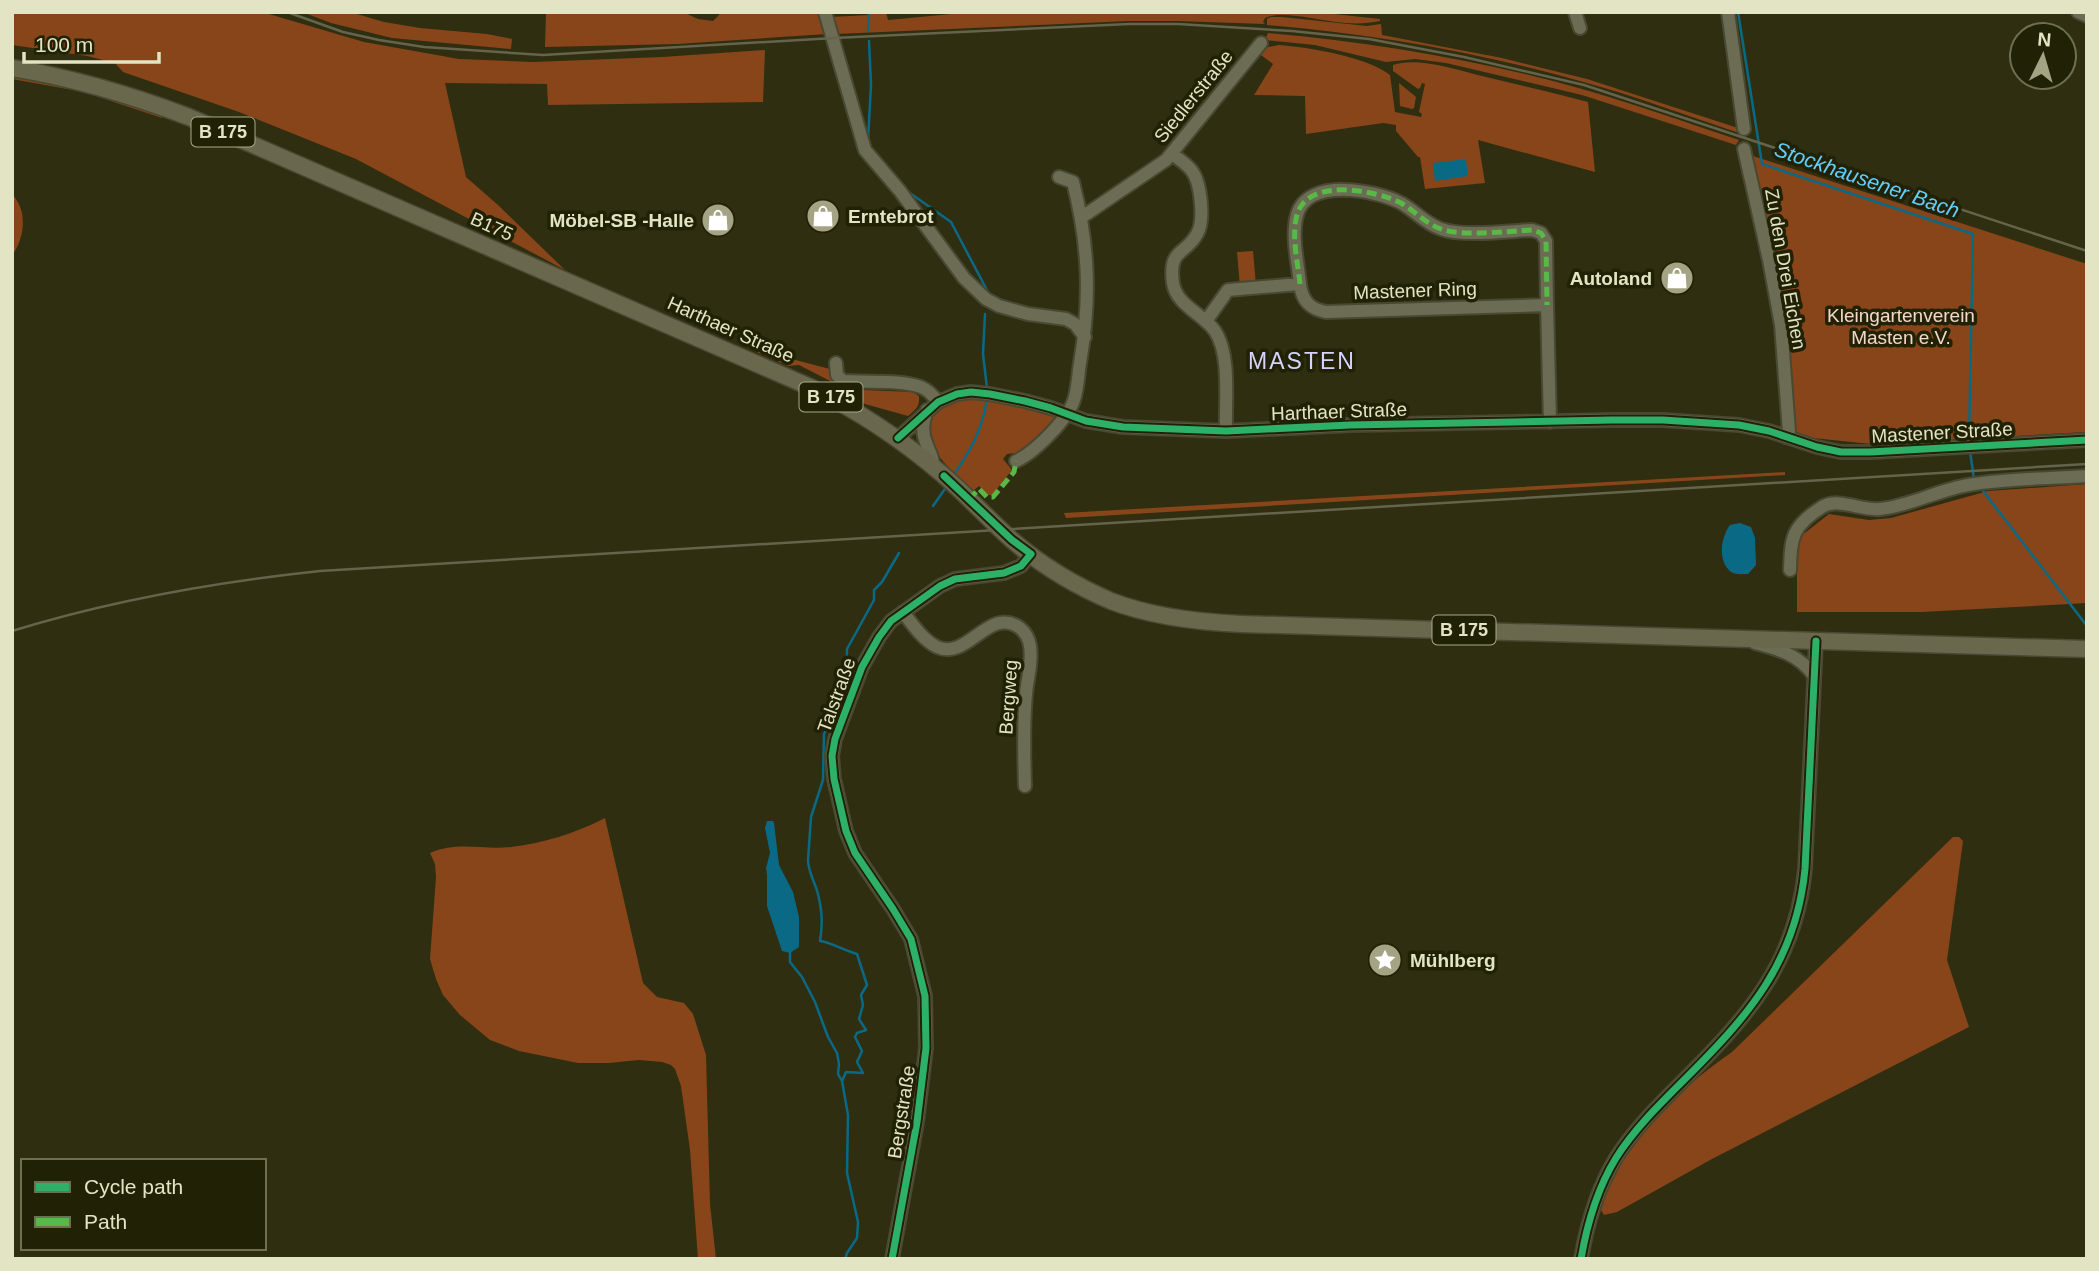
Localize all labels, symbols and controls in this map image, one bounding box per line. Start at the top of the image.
scale bar [24,21,159,65]
north arrow [2008,21,2078,91]
text: N [2037,29,2052,51]
text: 100 m [35,33,93,56]
street label: Siedlerstraße [1150,46,1237,147]
road number: B 175 [192,118,255,146]
water label: Stockhausener Bach [1772,137,1963,222]
street label: Zu den Drei Eichen [1761,187,1810,351]
shop icon: Erntebrot [804,197,842,235]
shop icon: Möbel-SB -Halle [699,201,737,239]
place label: Erntebrot [848,206,934,227]
street label: B175 [467,208,516,245]
place label: Möbel-SB -Halle [549,210,694,231]
shop icon: Autoland [1658,259,1696,297]
place label: Autoland [1570,268,1652,289]
street label: Mastener Ring [1353,278,1477,303]
street label: Harthaer Straße [664,292,797,367]
park label: Kleingartenverein Masten e.V. [1827,305,1975,348]
district label: MASTEN [1248,348,1356,374]
road number: B 175 [800,382,862,412]
street label: Harthaer Straße [1271,399,1407,424]
street label: Mastener Straße [1871,418,2013,447]
road number: B 175 [1432,616,1496,644]
street label: Talstraße [813,655,860,735]
street label: Bergweg [995,659,1022,735]
place icon: Mühlberg [1366,941,1404,979]
place label: Mühlberg [1410,950,1496,971]
street label: Bergstraße [884,1064,919,1160]
legend [21,1159,266,1250]
text: Cycle path [84,1175,183,1198]
text: Path [84,1210,127,1233]

